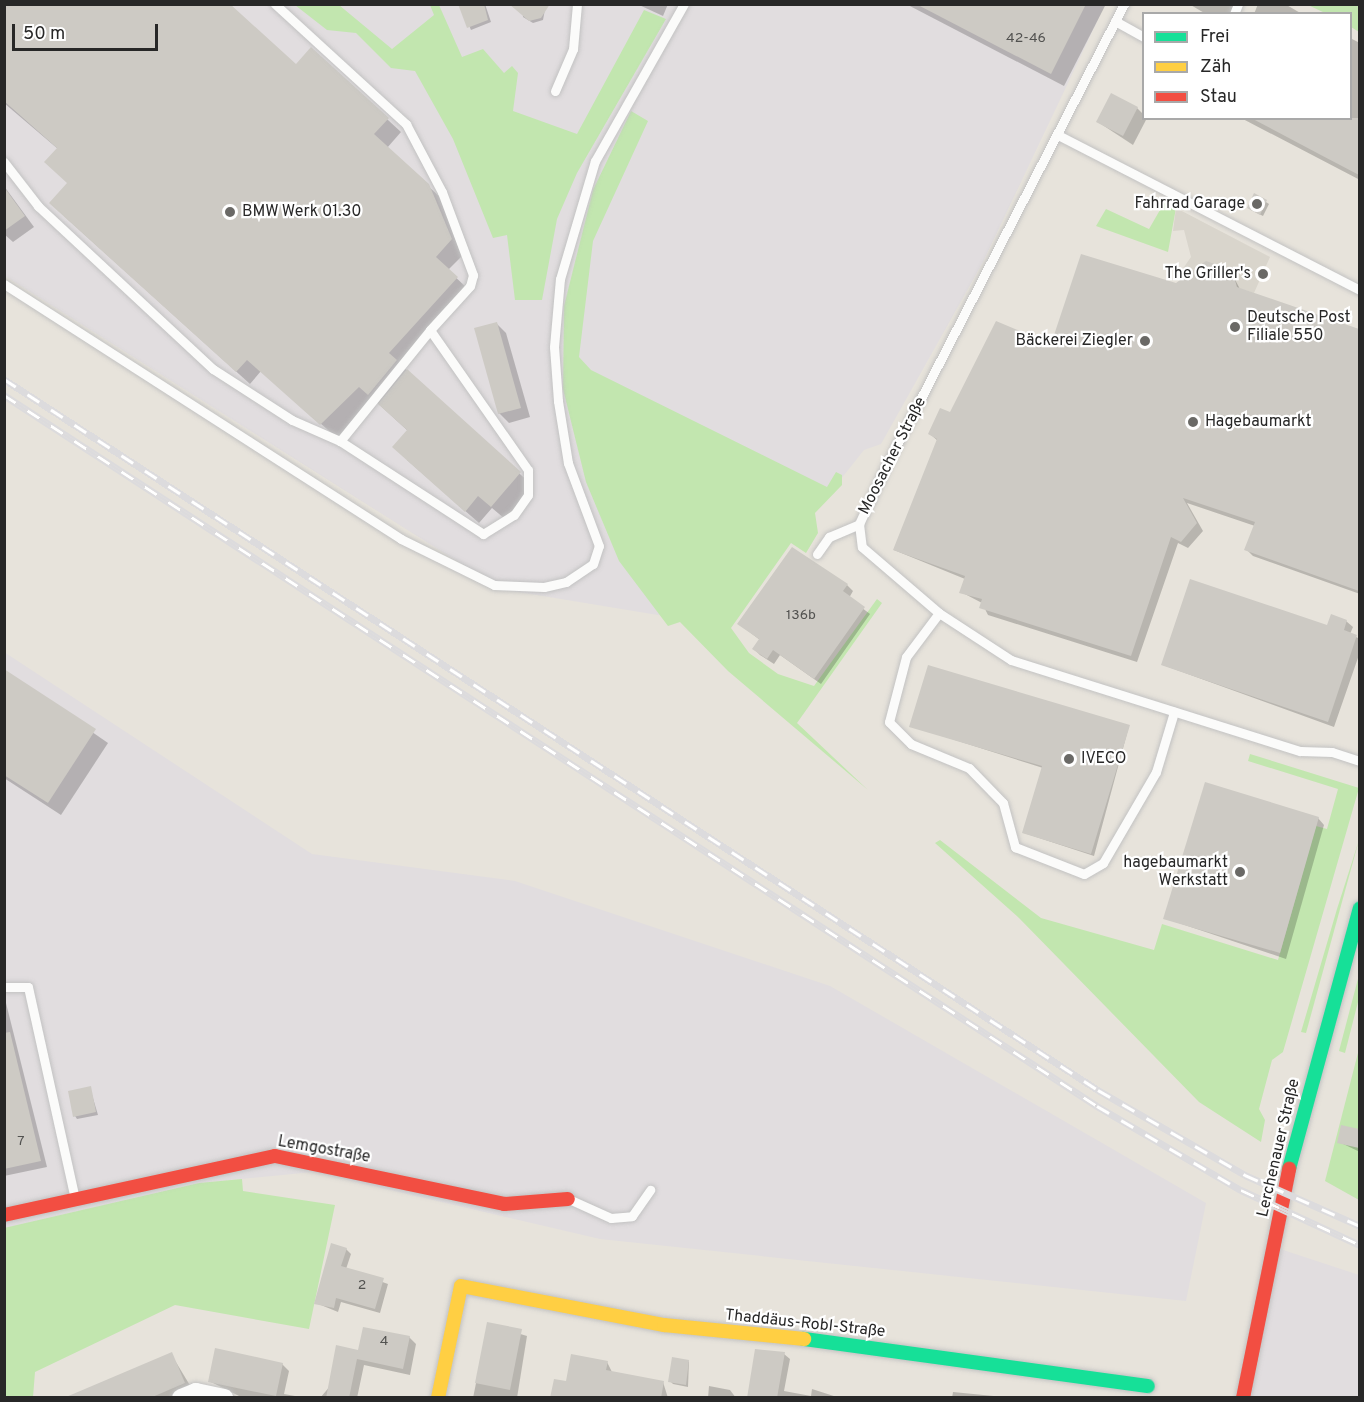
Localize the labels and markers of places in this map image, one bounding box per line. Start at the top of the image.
place label: Fahrrad Garage [1134,194,1245,214]
marker: Fahrrad Garage [1250,197,1264,211]
place label: BMW Werk 01.30 [242,202,362,222]
marker: BMW Werk 01.30 [223,205,237,219]
place label: The Griller's [1165,264,1251,284]
marker: The Griller's [1256,267,1270,281]
place label: Deutsche Post Filiale 550 [1247,308,1351,346]
marker: Deutsche Post Filiale 550 [1228,320,1242,334]
place label: Bäckerei Ziegler [1015,331,1133,351]
marker: Bäckerei Ziegler [1138,334,1152,348]
place label: Hagebaumarkt [1205,412,1311,432]
marker: Hagebaumarkt [1186,415,1200,429]
place label: IVECO [1081,749,1126,769]
marker: IVECO [1062,752,1076,766]
place label: hagebaumarkt Werkstatt [1123,853,1228,891]
marker: hagebaumarkt Werkstatt [1233,865,1247,879]

